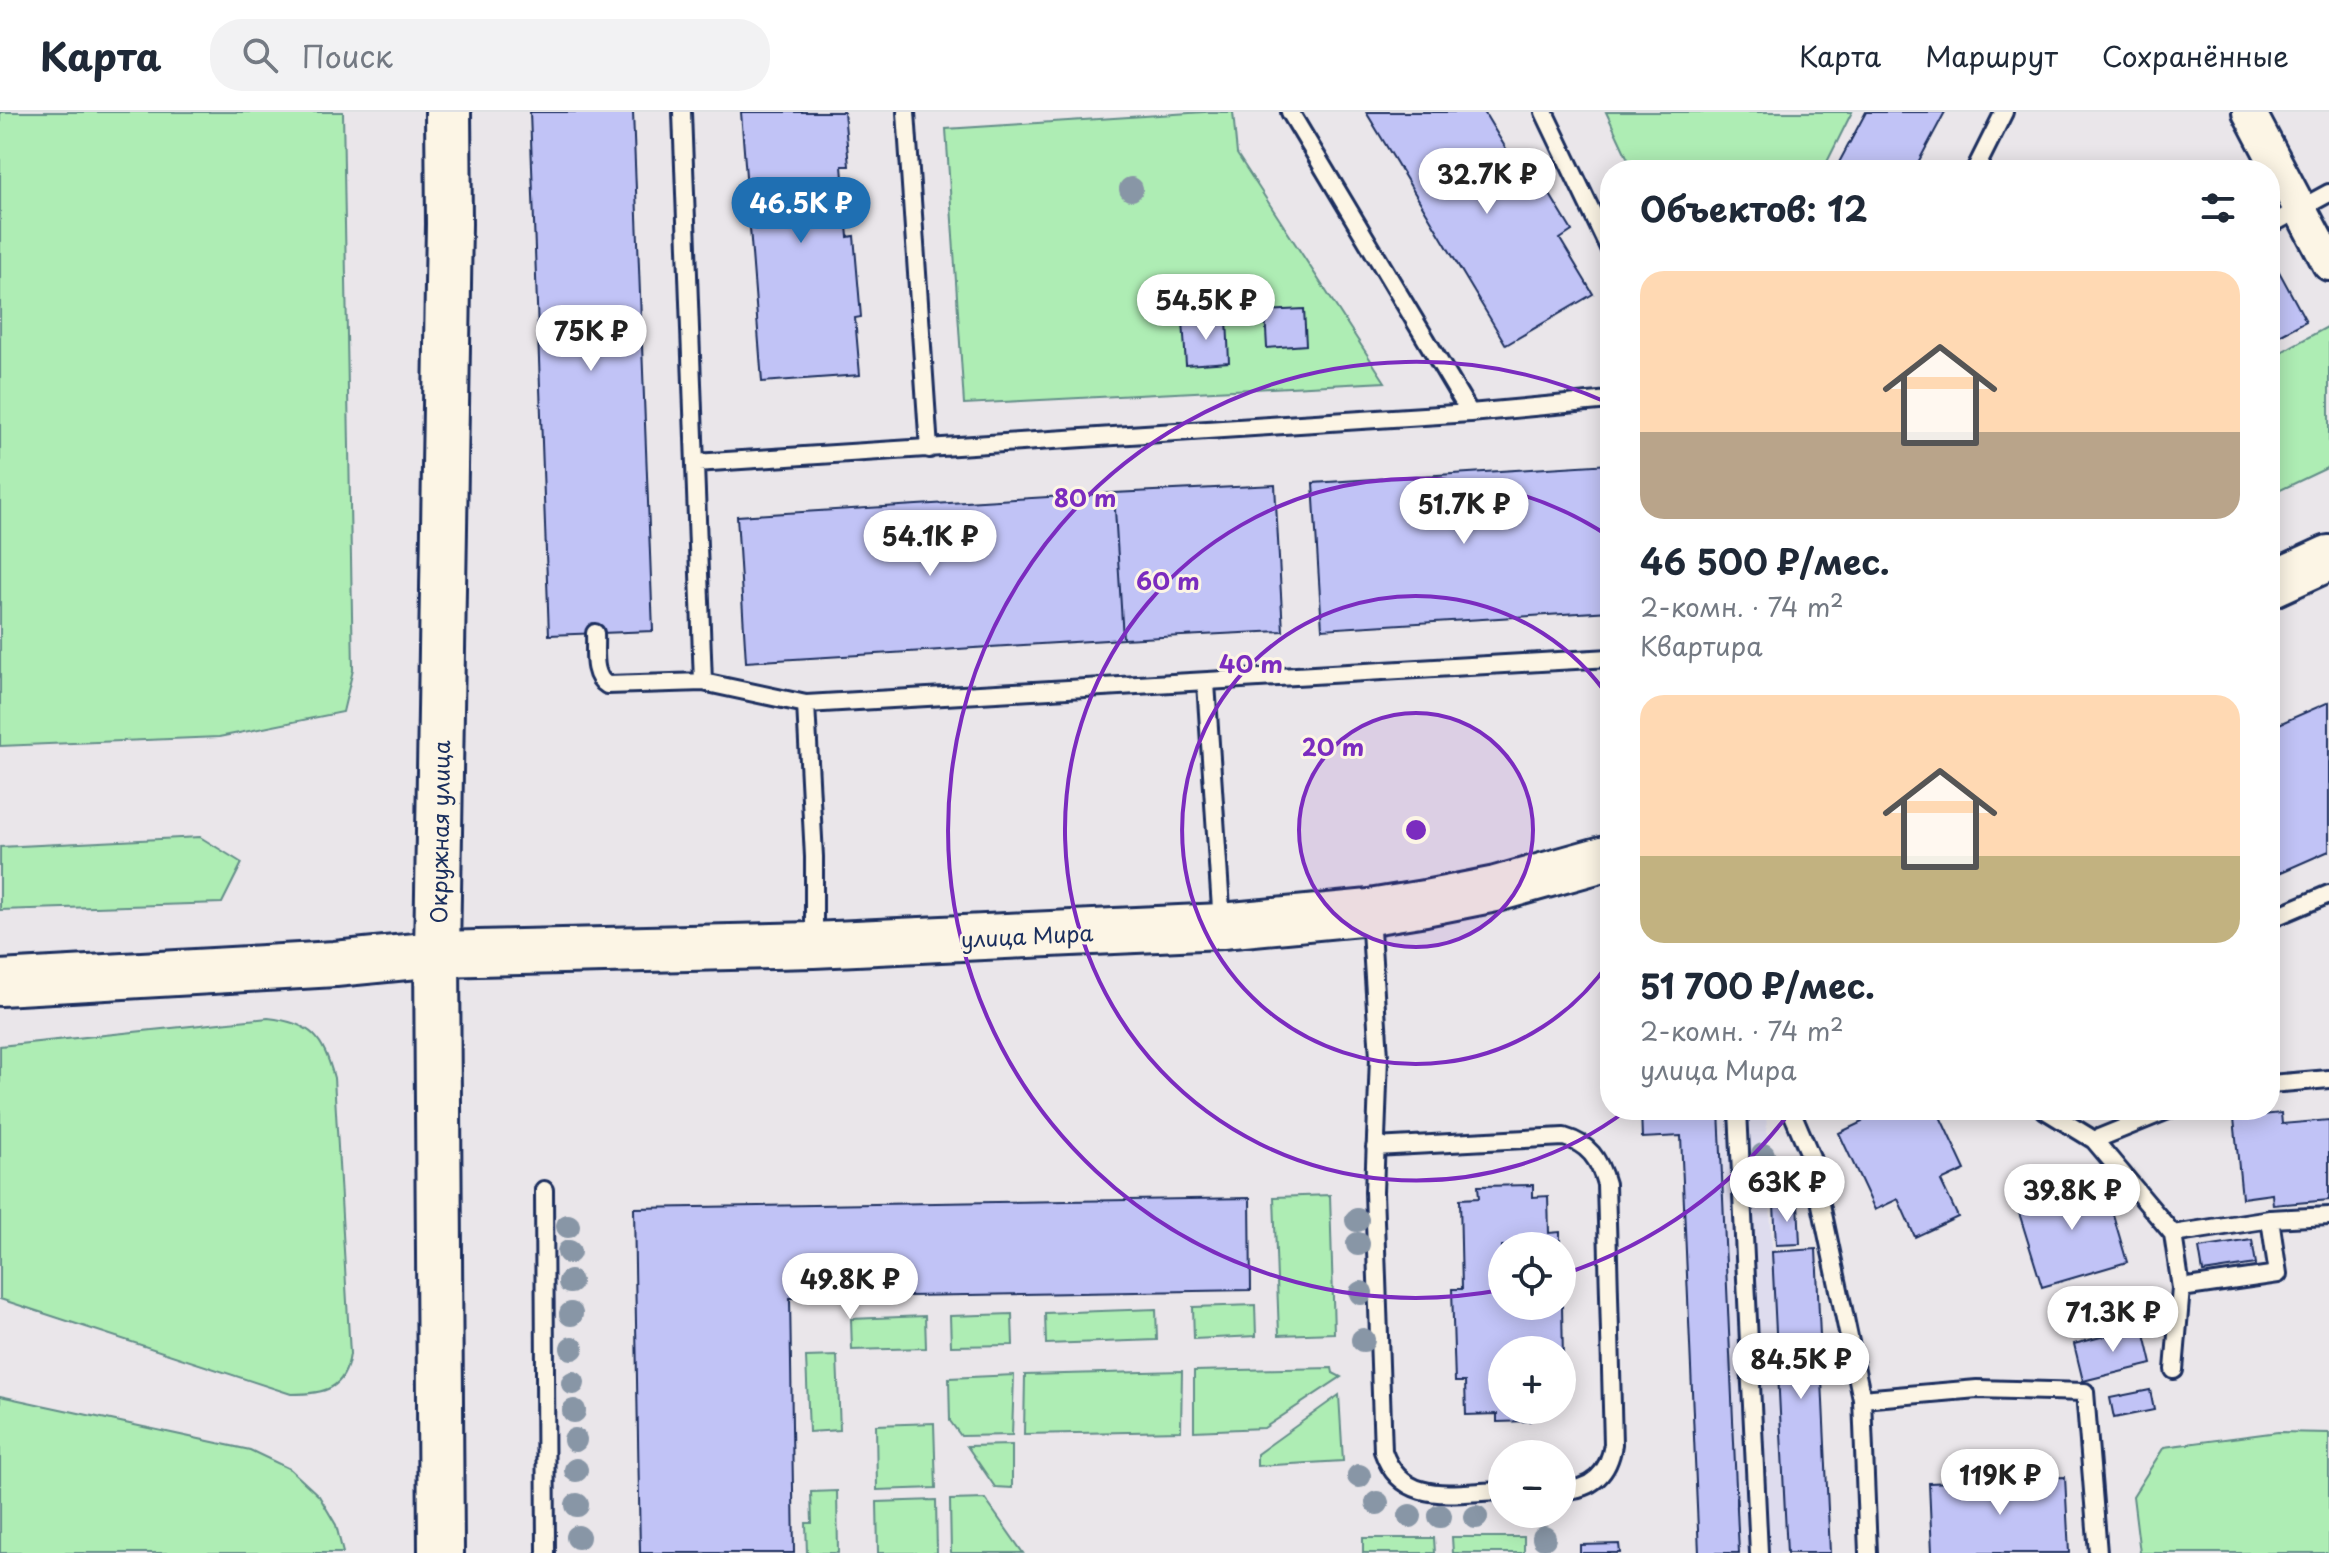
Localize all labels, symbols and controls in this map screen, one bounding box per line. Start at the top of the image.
search box [210,19,770,91]
text: Карта [40,27,162,84]
icon: search [238,33,282,77]
text: Поиск [302,33,393,78]
text: Карта [1799,34,1881,77]
text: Маршрут [1925,34,2058,77]
text: Сохранённые [2102,34,2289,77]
pin: 32.7K ₽ [1413,148,1561,216]
text: 32.7K ₽ [1437,154,1537,193]
pin: 46.5K ₽ [727,177,875,245]
text: Объектов: 12 [1640,182,1867,234]
text: 46.5K ₽ [750,183,852,222]
icon: filters [2196,186,2240,230]
pin: 54.5K ₽ [1132,274,1280,342]
text: 54.5K ₽ [1155,280,1257,319]
pin: 75K ₽ [535,305,647,373]
text: 75K ₽ [554,311,628,350]
icon: home [1868,323,2012,467]
pin: 51.7K ₽ [1390,478,1538,546]
text: 80 m [1054,479,1116,515]
text: 51.7K ₽ [1418,484,1510,523]
pin: 54.1K ₽ [856,510,1004,578]
text: 54.1K ₽ [882,516,978,555]
text: 46 500 ₽/мес. [1640,535,1890,587]
text: 60 m [1136,562,1200,598]
text: 2-комн. · 74 m² [1640,587,1844,626]
text: Квартира [1640,626,1763,665]
text: 40 m [1219,645,1283,681]
text: 20 m [1302,728,1364,764]
street label: Окружная улица [421,740,457,924]
icon: home [1868,747,2012,891]
centre of rings [1402,816,1430,844]
street label: улица Мира [960,915,1094,955]
text: 51 700 ₽/мес. [1640,959,1875,1011]
text: 2-комн. · 74 m² [1640,1011,1844,1050]
text: улица Мира [1640,1050,1797,1089]
pin: 63K ₽ [1731,1156,1843,1224]
text: 63K ₽ [1748,1162,1826,1201]
pin: 39.8K ₽ [1998,1164,2146,1232]
text: 39.8K ₽ [2022,1170,2122,1209]
map controls [1488,1232,1576,1528]
button: locate [1488,1232,1576,1320]
pin: 49.8K ₽ [776,1253,924,1321]
text: 49.8K ₽ [800,1259,900,1298]
pin: 71.3K ₽ [2039,1286,2187,1354]
text: 71.3K ₽ [2065,1292,2161,1331]
pin: 84.5K ₽ [1727,1333,1875,1401]
button: + [1488,1336,1576,1424]
text: 84.5K ₽ [1750,1339,1852,1378]
button: − [1488,1440,1576,1528]
pin: 119K ₽ [1935,1449,2065,1517]
text: 119K ₽ [1959,1455,2041,1494]

